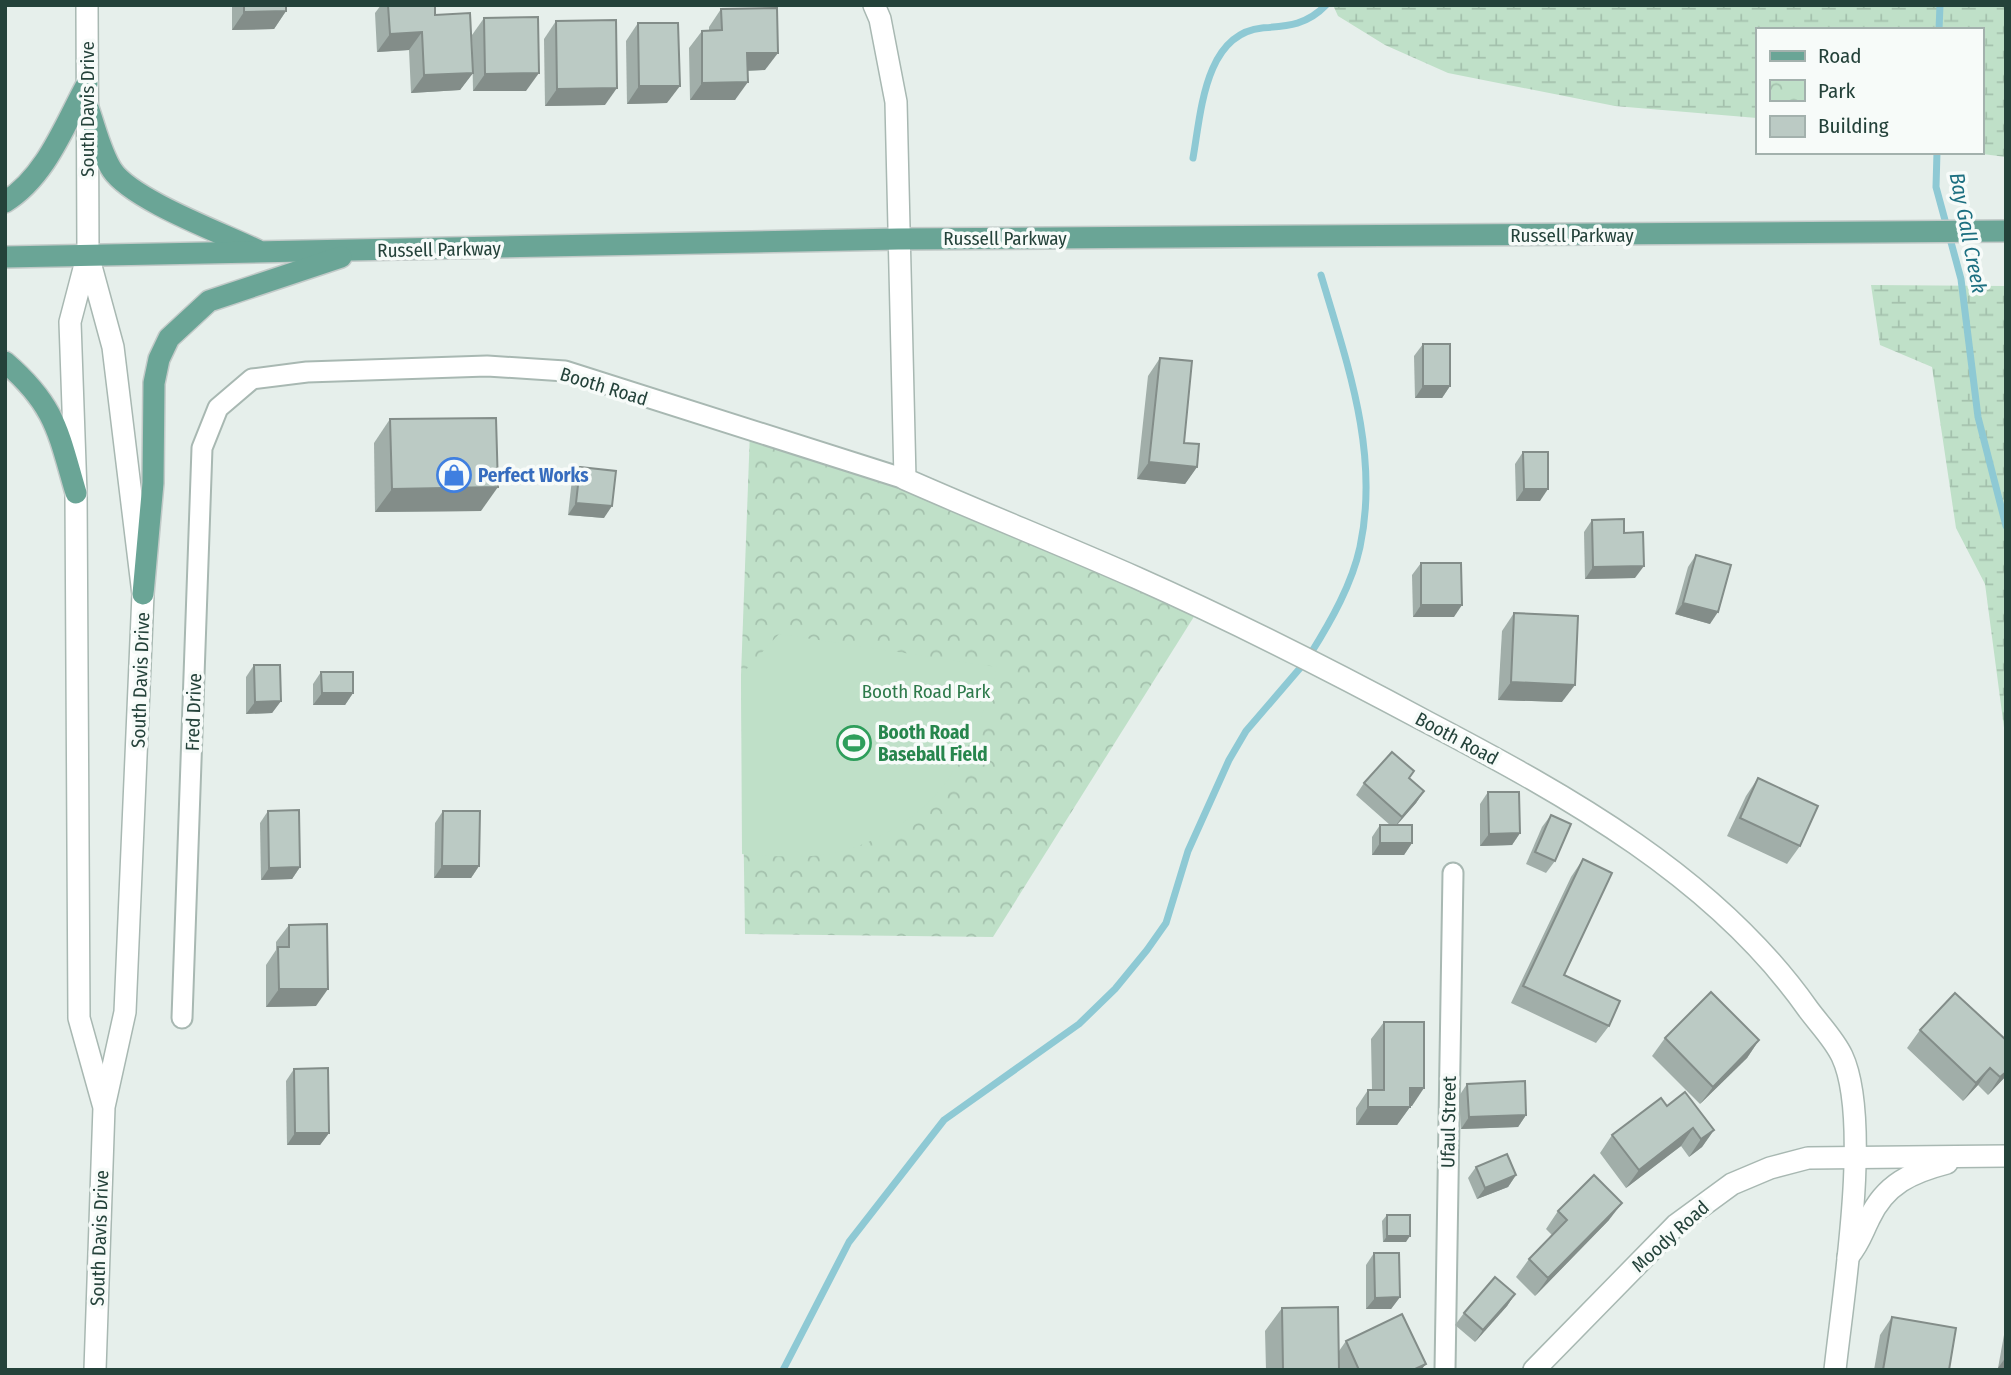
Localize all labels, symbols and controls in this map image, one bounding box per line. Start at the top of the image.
legend [1756,28,1983,154]
street label: South Davis Drive [76,41,99,177]
text: Road [1818,43,1862,69]
text: Park [1818,78,1856,104]
text: Building [1818,113,1889,139]
water label: Bay Gall Creek [1944,170,1992,296]
street label: Russell Parkway [1510,224,1634,247]
street label: Russell Parkway [943,227,1067,250]
street label: Russell Parkway [377,237,502,262]
street label: Booth Road [557,362,650,411]
shop icon: Perfect Works [435,456,473,494]
place label: Perfect Works [478,464,589,487]
street label: South Davis Drive [127,612,154,748]
street label: Fred Drive [181,673,206,751]
park label: Booth Road Park [862,680,990,703]
street label: Booth Road [1411,707,1502,770]
place label: Booth Road Baseball Field [878,721,988,766]
sports icon: Booth Road Baseball Field [835,724,873,762]
street label: Ufaul Street [1436,1075,1461,1168]
street label: South Davis Drive [86,1170,113,1306]
street label: Moody Road [1627,1196,1714,1277]

